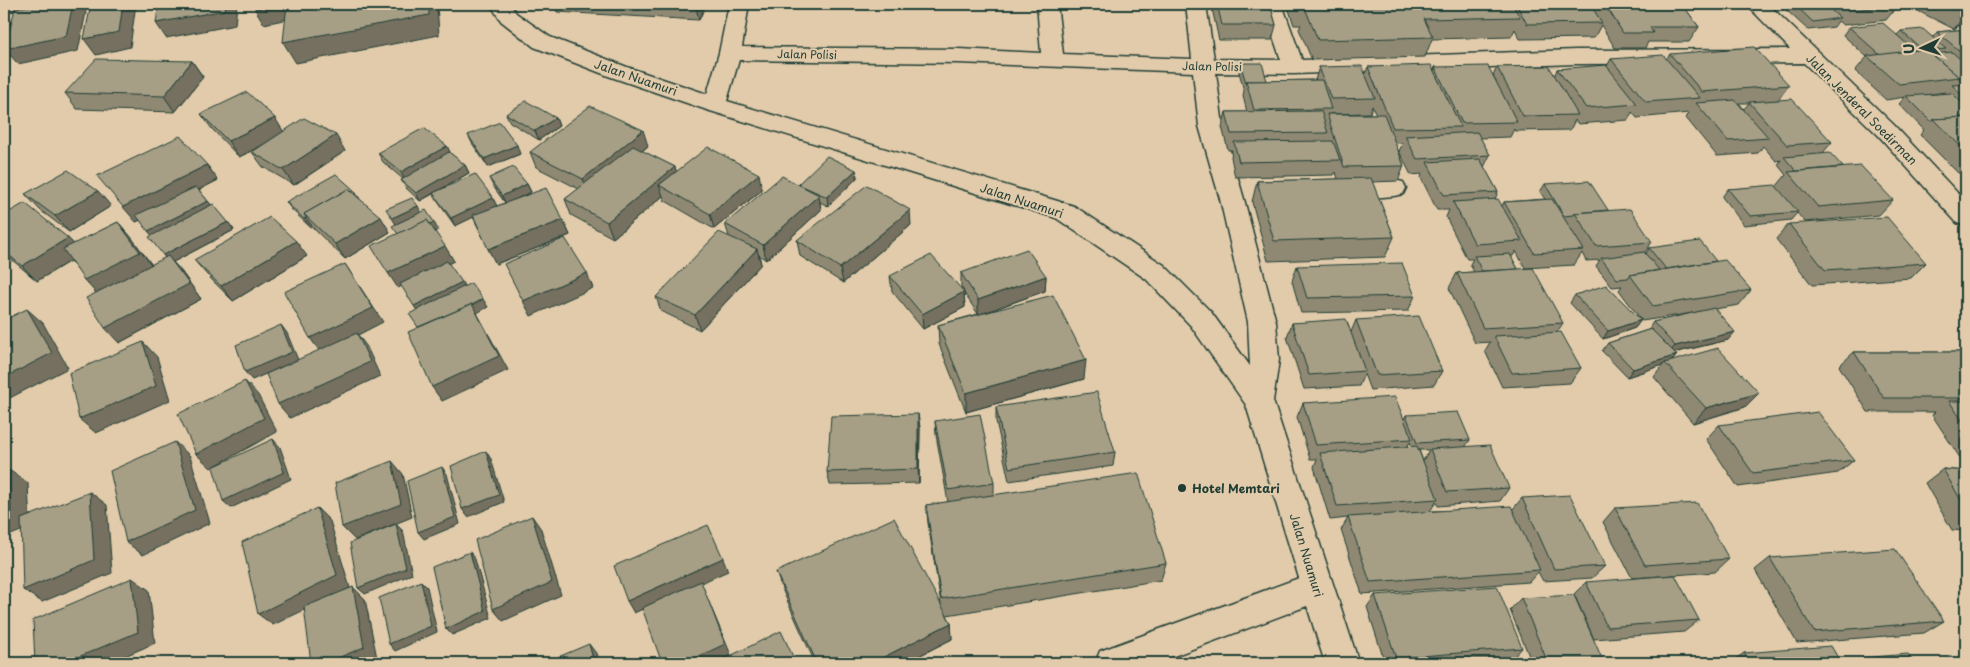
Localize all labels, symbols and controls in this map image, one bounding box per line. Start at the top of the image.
north arrow [1898,22,1948,72]
text: U [1898,43,1919,55]
street label: Jalan Polisi [777,45,837,63]
street label: Jalan Jenderal Soedirman [1802,49,1922,169]
street label: Jalan Nuamuri [592,54,680,100]
street label: Jalan Polisi [1182,57,1242,75]
street label: Jalan Nuamuri [978,178,1066,222]
place label: Hotel Memtari [1192,479,1280,497]
marker: Hotel Memtari [1176,482,1188,494]
street label: Jalan Nuamuri [1286,511,1328,599]

